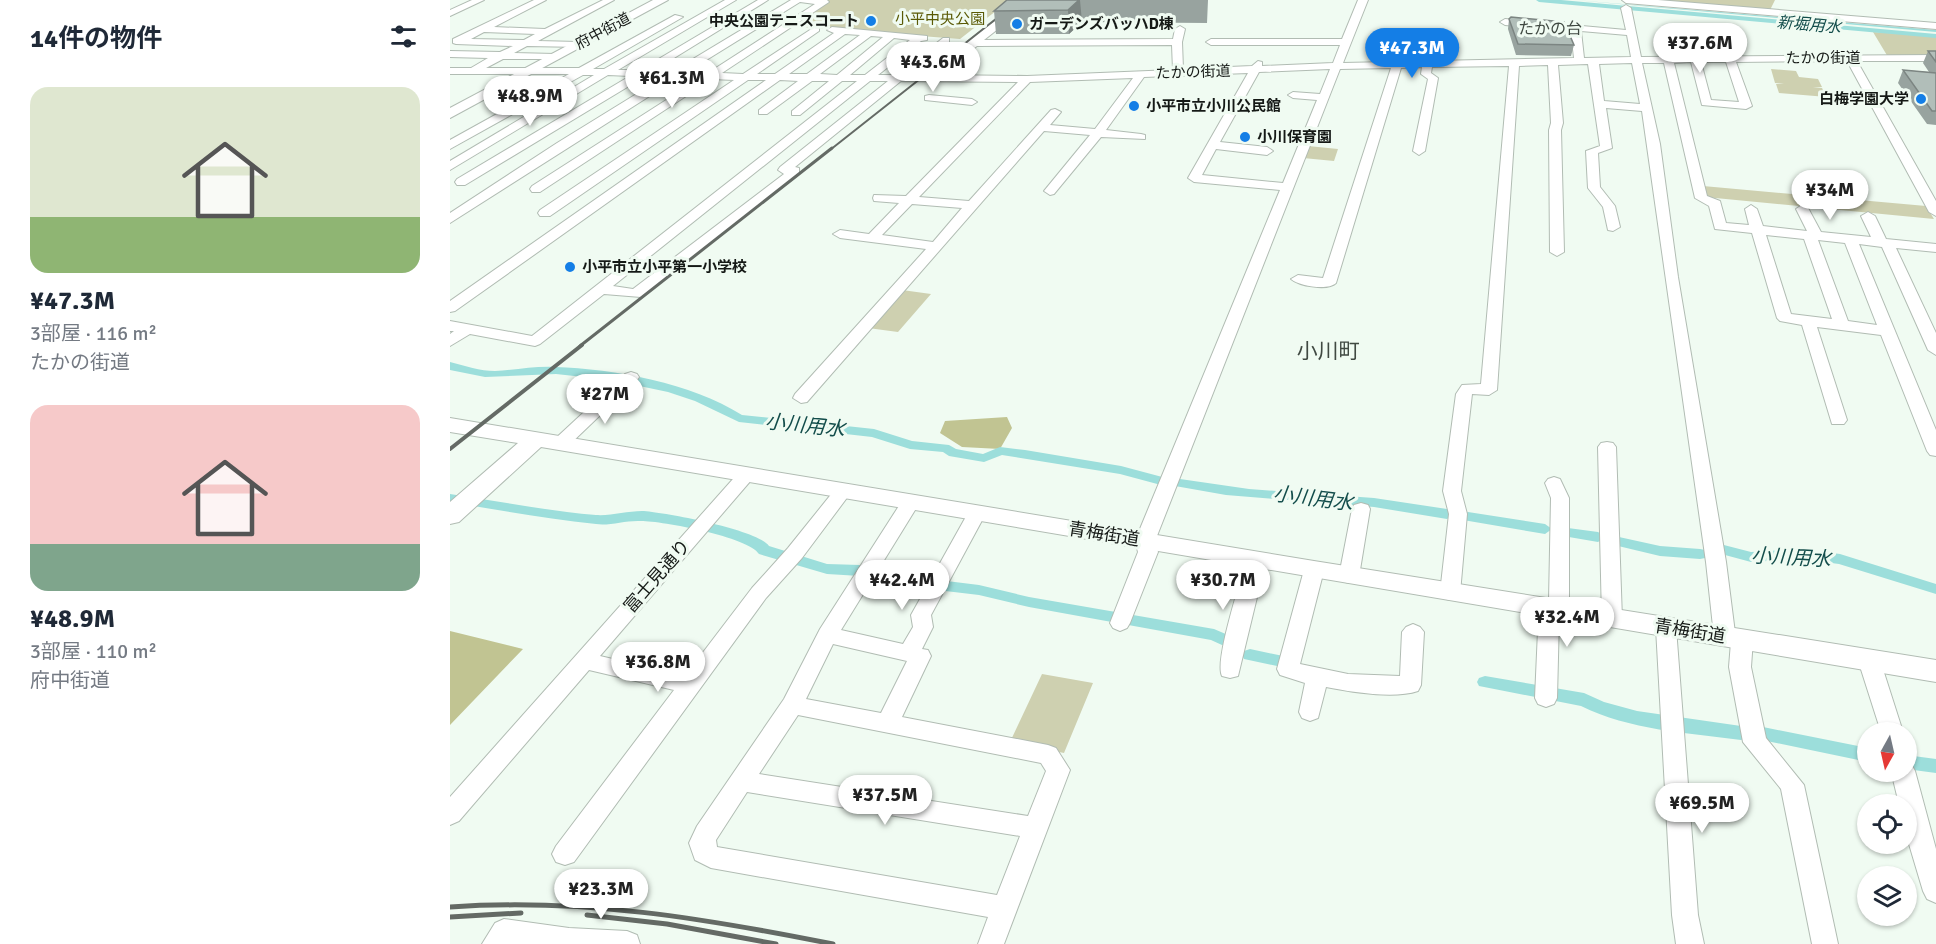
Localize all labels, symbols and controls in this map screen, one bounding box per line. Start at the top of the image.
street label: 府中街道 [572,9,634,53]
park label: 小平中央公園 [895,10,985,28]
place label: 中央公園テニスコート [709,12,859,30]
water label: 新堀用水 [1776,12,1844,38]
marker: 中央公園テニスコート [864,14,878,28]
place label: ガーデンズバッハD棟 [1029,15,1174,33]
marker: ガーデンズバッハD棟 [1010,17,1024,31]
district label: たかの台 [1518,19,1582,39]
icon: filters [387,20,420,53]
text: 14件の物件 [30,23,162,55]
pin: ¥37.6M [1651,23,1749,74]
pin: ¥47.3M [1363,28,1461,79]
text: ¥37.6M [1667,30,1733,55]
text: ¥47.3M [1379,35,1445,60]
pin: ¥43.6M [884,42,982,93]
text: ¥43.6M [900,49,966,74]
street label: たかの街道 [1785,49,1861,67]
pin: ¥61.3M [623,58,721,109]
street label: たかの街道 [1155,62,1231,82]
text: ¥61.3M [639,65,705,90]
pin: ¥48.9M [481,76,579,127]
text: ¥48.9M [497,83,563,108]
place label: 白梅学園大学 [1819,90,1909,108]
marker: 白梅学園大学 [1914,92,1928,106]
place label: 小平市立小川公民館 [1146,97,1281,115]
marker: 小平市立小川公民館 [1127,99,1141,113]
icon: home [171,126,279,234]
place label: 小川保育園 [1257,128,1332,146]
marker: 小川保育園 [1238,130,1252,144]
pin: ¥34M [1794,170,1866,221]
text: ¥34M [1805,177,1855,202]
place label: 小平市立小平第一小学校 [582,258,747,276]
marker: 小平市立小平第一小学校 [563,260,577,274]
text: ¥47.3M [30,285,115,317]
text: 3部屋 · 116 m² [30,321,157,346]
district label: 小川町 [1297,338,1360,364]
text: たかの街道 [30,350,130,375]
pin: ¥27M [569,374,641,425]
text: ¥27M [580,381,630,406]
water label: 小川用水 [764,409,848,442]
icon: home [171,444,279,552]
water label: 小川用水 [1272,481,1356,516]
street label: 青梅街道 [1067,518,1141,550]
street label: 富士見通り [619,535,695,617]
water label: 小川用水 [1750,543,1834,572]
pin: ¥42.4M [853,560,951,611]
pin: ¥30.7M [1174,560,1272,611]
text: ¥42.4M [869,567,935,592]
text: ¥30.7M [1190,567,1256,592]
pin: ¥32.4M [1518,597,1616,648]
text: ¥48.9M [30,603,115,635]
text: ¥32.4M [1534,604,1600,629]
street label: 青梅街道 [1653,615,1727,647]
text: 3部屋 · 110 m² [30,639,157,664]
pin: ¥36.8M [609,642,707,693]
text: ¥36.8M [625,649,691,674]
text: 府中街道 [30,668,110,693]
north arrow [1857,722,1917,782]
map controls [1857,722,1917,926]
pin: ¥37.5M [836,775,934,826]
text: ¥37.5M [852,782,918,807]
pin: ¥69.5M [1653,783,1751,834]
text: ¥69.5M [1669,790,1735,815]
button: locate [1857,794,1917,854]
button: layers [1857,866,1917,926]
pin: ¥23.3M [552,869,650,920]
text: ¥23.3M [568,876,634,901]

